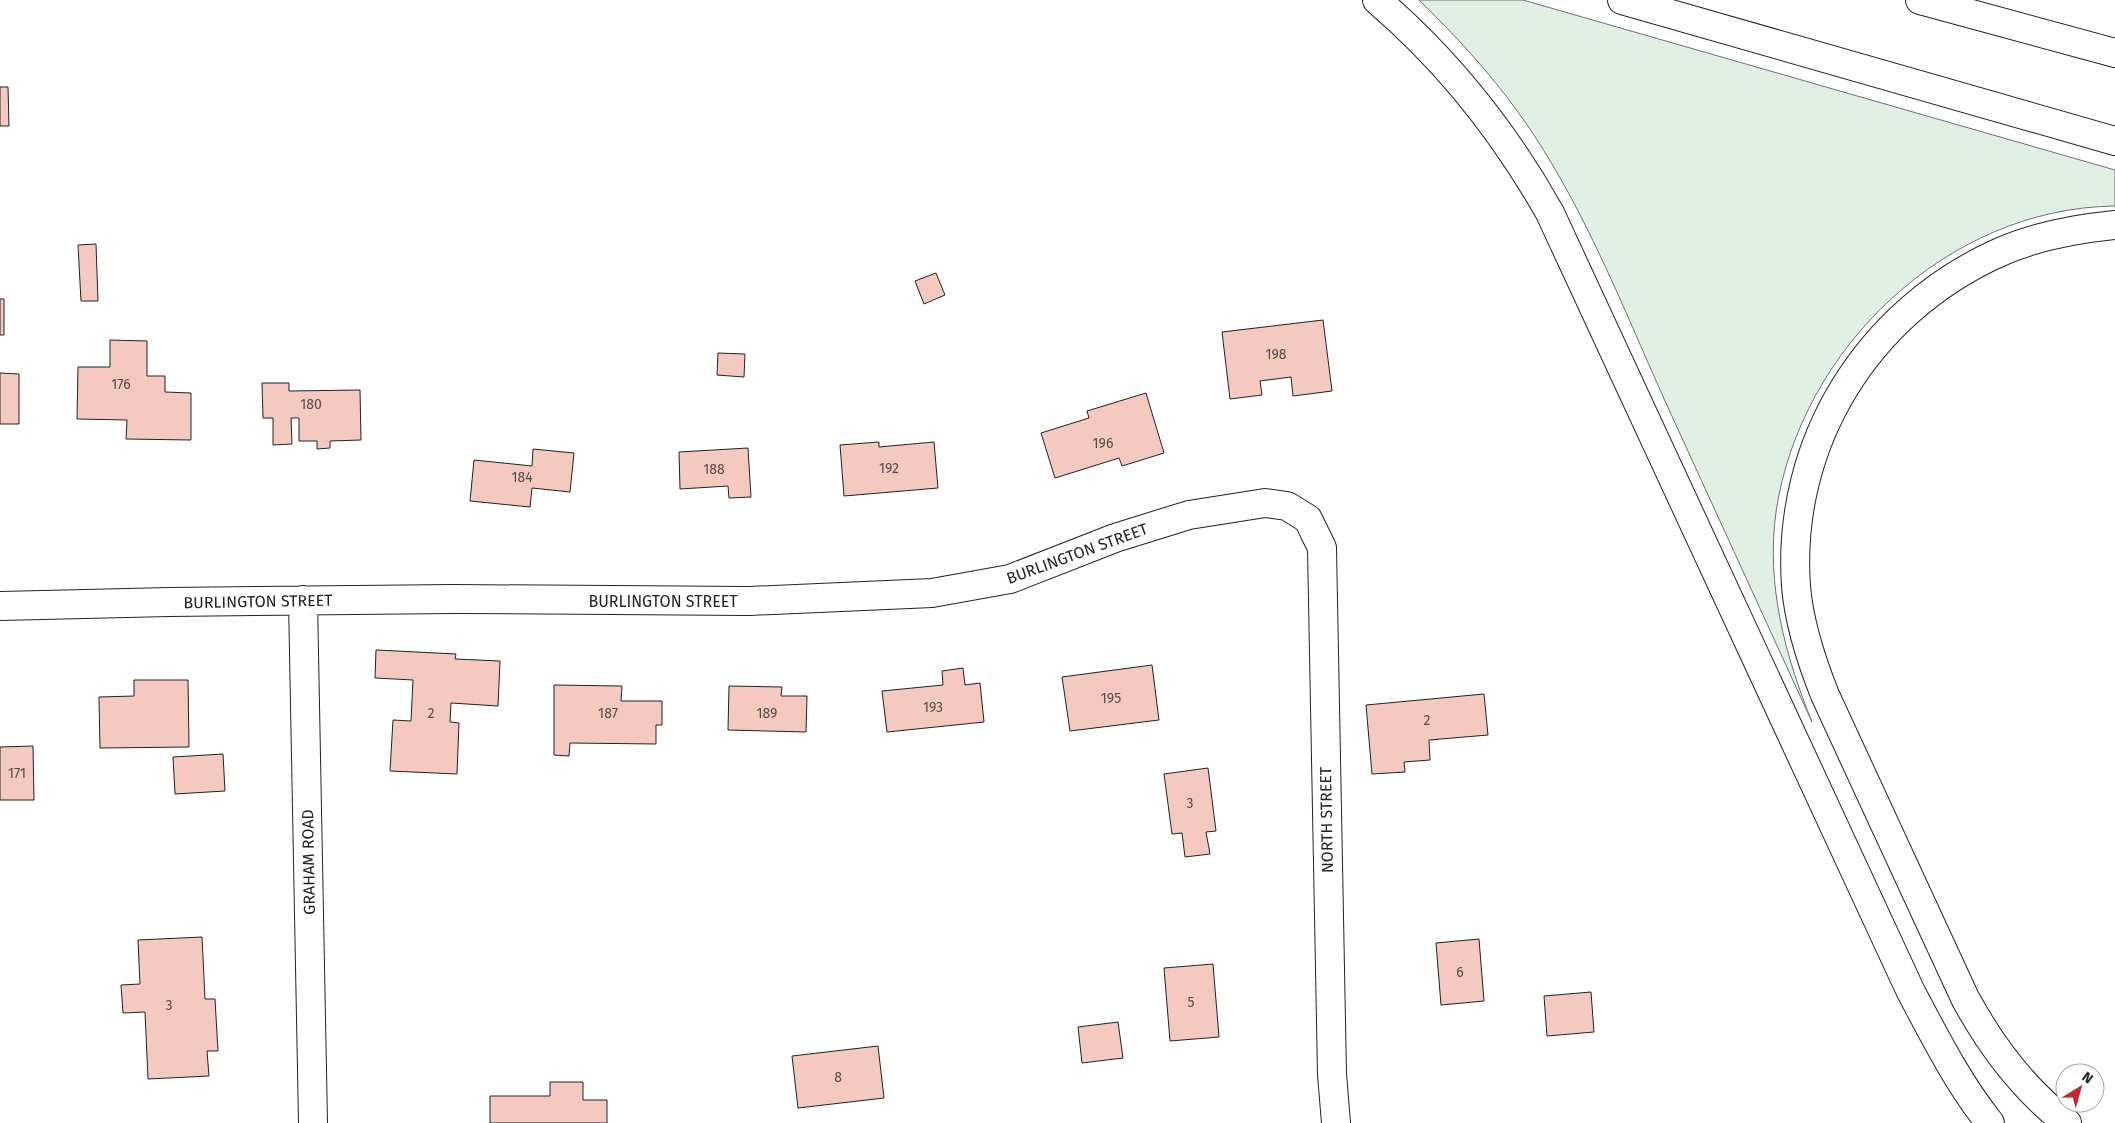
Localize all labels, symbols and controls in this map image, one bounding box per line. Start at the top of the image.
house number: 198 [1265,346,1287,363]
house number: 176 [111,376,131,393]
house number: 180 [300,396,322,413]
house number: 196 [1093,435,1113,452]
house number: 192 [879,460,899,477]
house number: 188 [703,461,725,478]
house number: 184 [511,469,533,486]
street label: BURLINGTON STREET [1004,519,1151,588]
street label: BURLINGTON STREET [183,591,333,612]
street label: BURLINGTON STREET [588,592,738,611]
house number: 195 [1101,690,1121,707]
house number: 193 [923,699,943,716]
house number: 2 [428,705,435,722]
house number: 187 [598,705,618,722]
house number: 189 [757,705,777,722]
house number: 2 [1424,712,1431,729]
house number: 171 [8,765,26,782]
street label: NORTH STREET [1316,766,1337,873]
house number: 3 [1187,795,1194,812]
street label: GRAHAM ROAD [298,809,319,915]
house number: 6 [1456,964,1464,981]
house number: 5 [1187,994,1195,1011]
house number: 3 [166,997,173,1014]
north arrow [2055,1063,2105,1113]
text: N [2079,1068,2096,1088]
house number: 8 [834,1069,842,1086]

